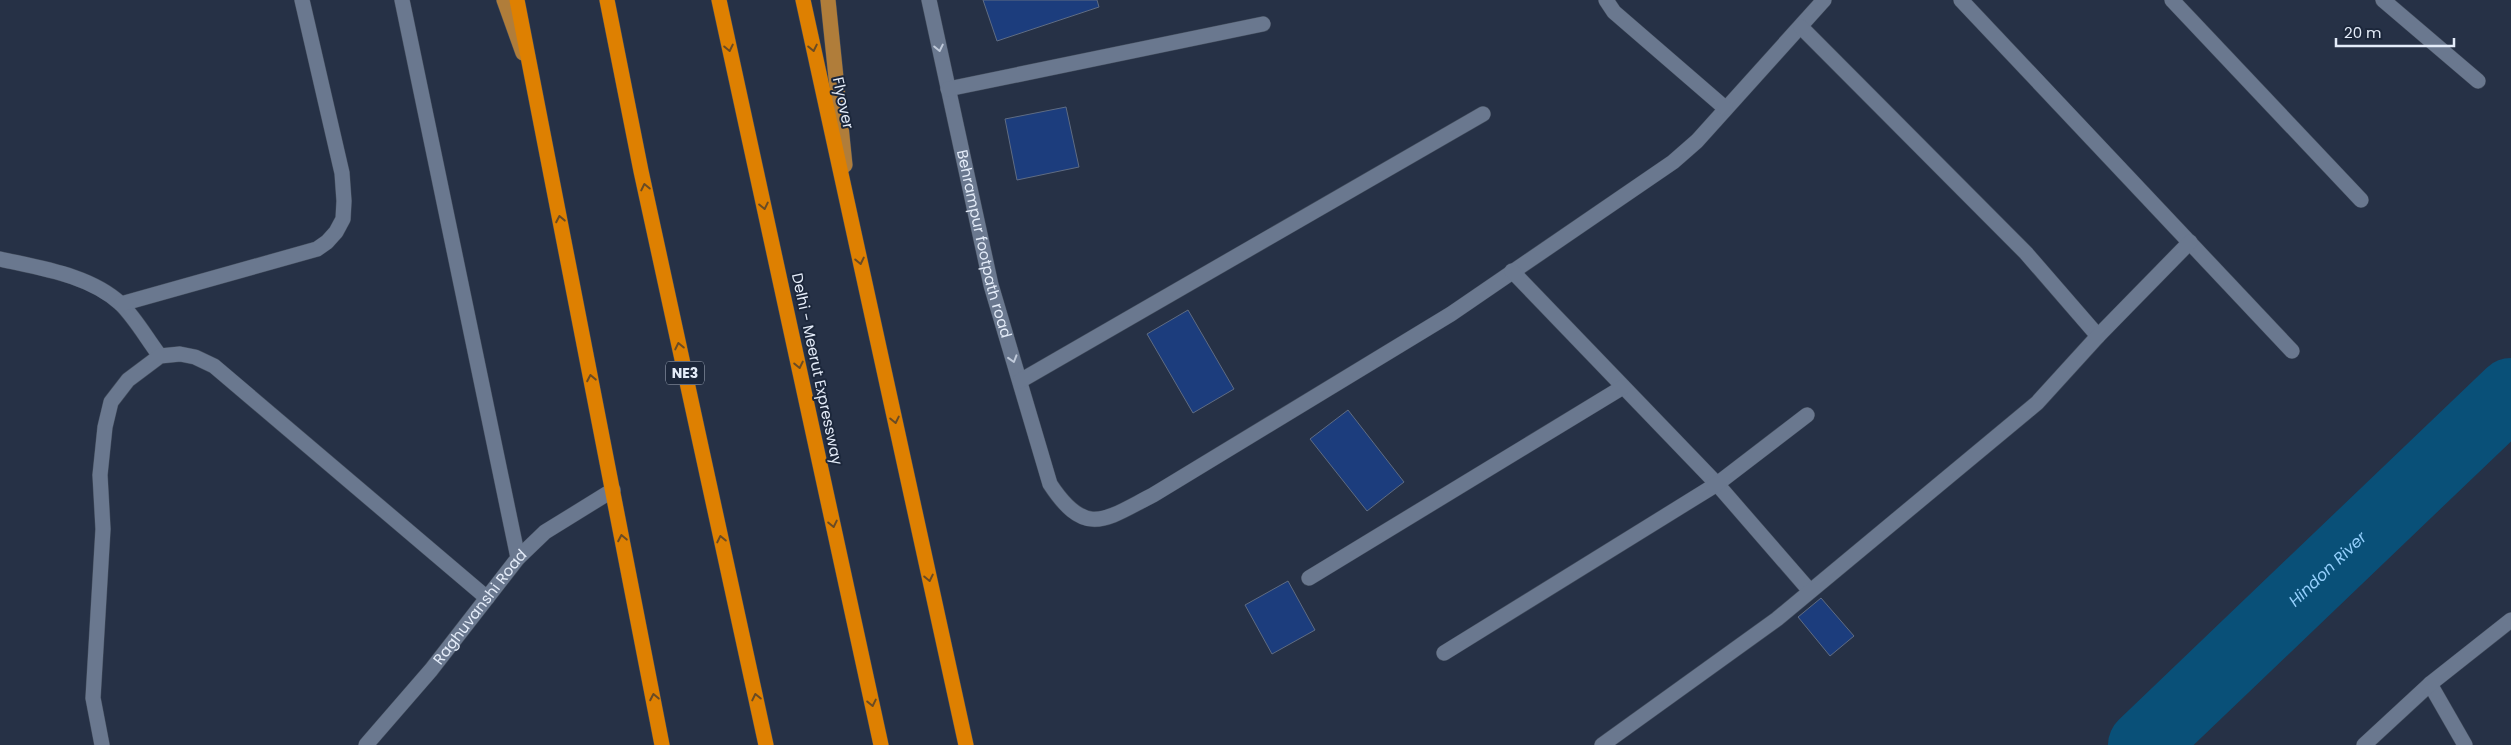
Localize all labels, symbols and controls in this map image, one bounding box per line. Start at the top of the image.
scale bar [2336,15,2454,47]
text: 20 m [2344,22,2382,43]
one-way arrow [723,43,734,52]
one-way arrow [808,43,818,52]
one-way arrow [933,43,944,52]
street label: Flyover [828,75,859,131]
street label: Behrampur footpath road [952,148,1017,341]
one-way arrow [640,182,651,191]
one-way arrow [758,202,769,211]
one-way arrow [555,214,565,223]
one-way arrow [854,257,865,265]
street label: Delhi - Meerut Expressway [787,271,848,467]
one-way arrow [675,341,685,350]
one-way arrow [1008,354,1018,362]
one-way arrow [793,361,804,370]
road number: NE3 [666,362,704,384]
one-way arrow [586,374,597,383]
one-way arrow [889,415,899,424]
one-way arrow [828,519,838,528]
water label: Hindon River [2284,526,2372,612]
one-way arrow [618,533,628,542]
one-way arrow [717,534,727,543]
street label: Raghuvanshi Road [428,544,531,669]
one-way arrow [923,574,934,583]
one-way arrow [649,693,659,701]
one-way arrow [751,693,762,702]
one-way arrow [866,699,877,708]

